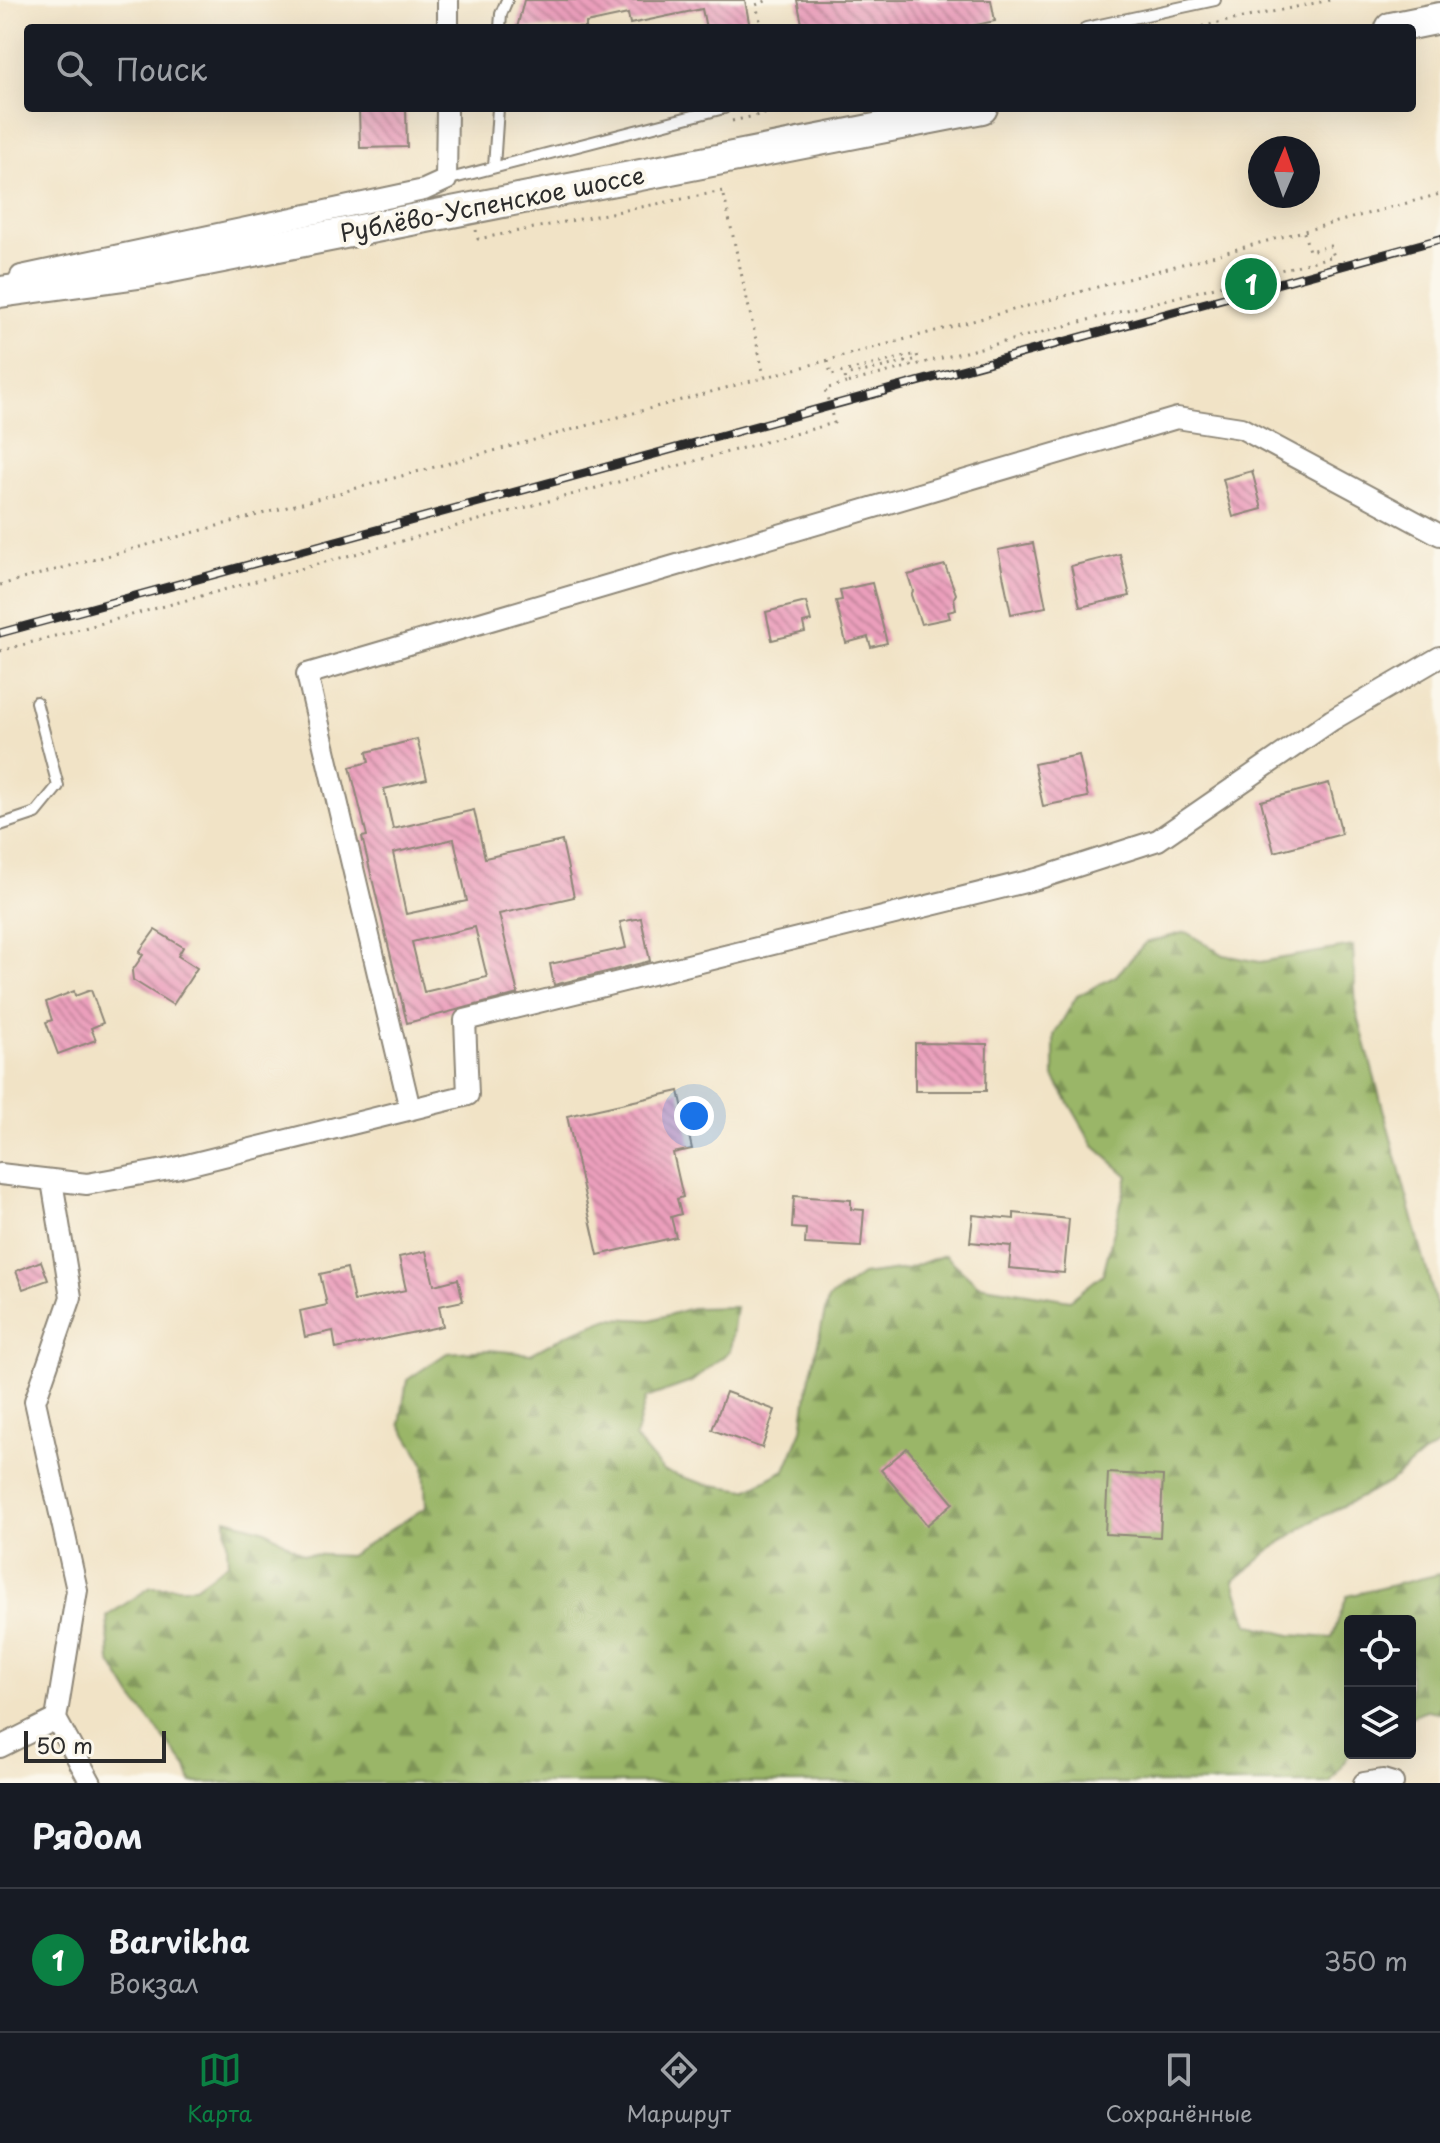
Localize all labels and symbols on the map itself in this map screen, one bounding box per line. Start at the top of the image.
north arrow [1248,136,1320,208]
street label: Рублёво-Успенское шоссе [337,156,647,250]
pin: 1 [1225,254,1277,314]
your location [674,1096,714,1136]
scale bar [24,1727,166,1763]

